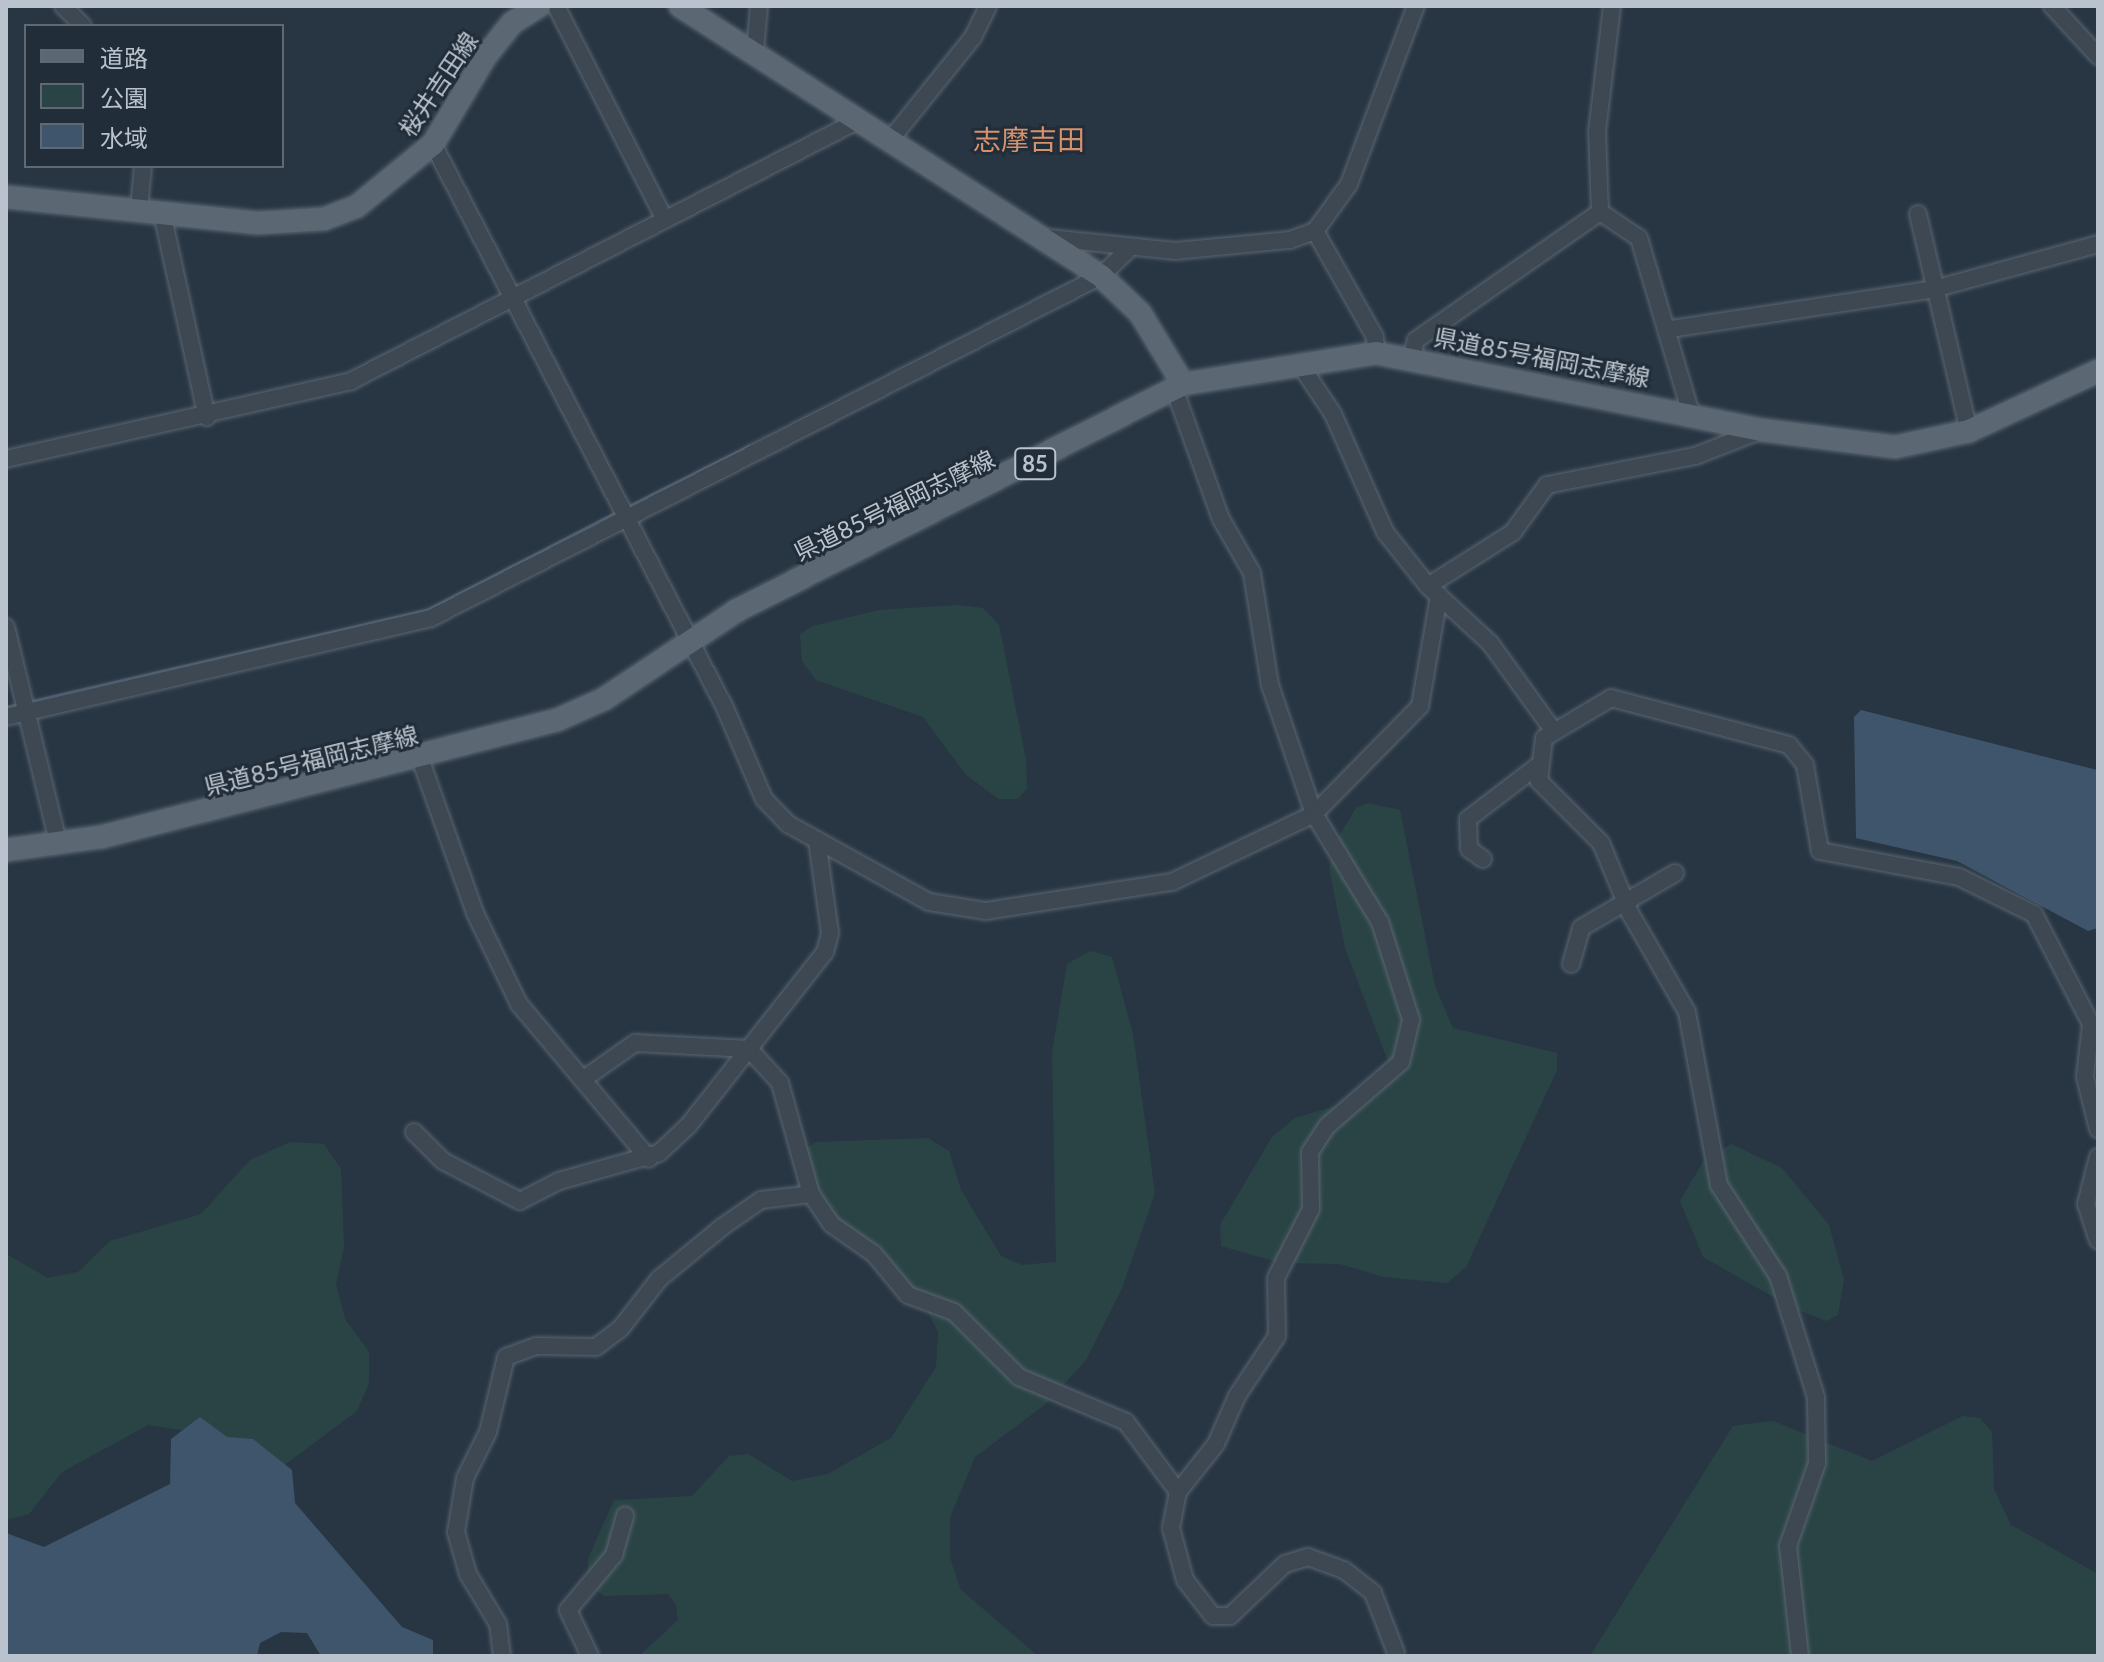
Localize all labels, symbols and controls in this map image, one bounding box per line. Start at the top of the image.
legend [24,24,284,168]
street label: 桜井吉田線 [393,26,483,142]
text: 道路 [100,43,148,72]
text: 公園 [100,83,148,112]
district label: 志摩吉田 [973,122,1085,156]
text: 水域 [100,123,148,152]
street label: 県道85号福岡志摩線 [1431,322,1653,392]
street label: 県道85号福岡志摩線 [789,444,999,566]
road number: 85 [1013,446,1057,482]
street label: 県道85号福岡志摩線 [201,719,421,801]

